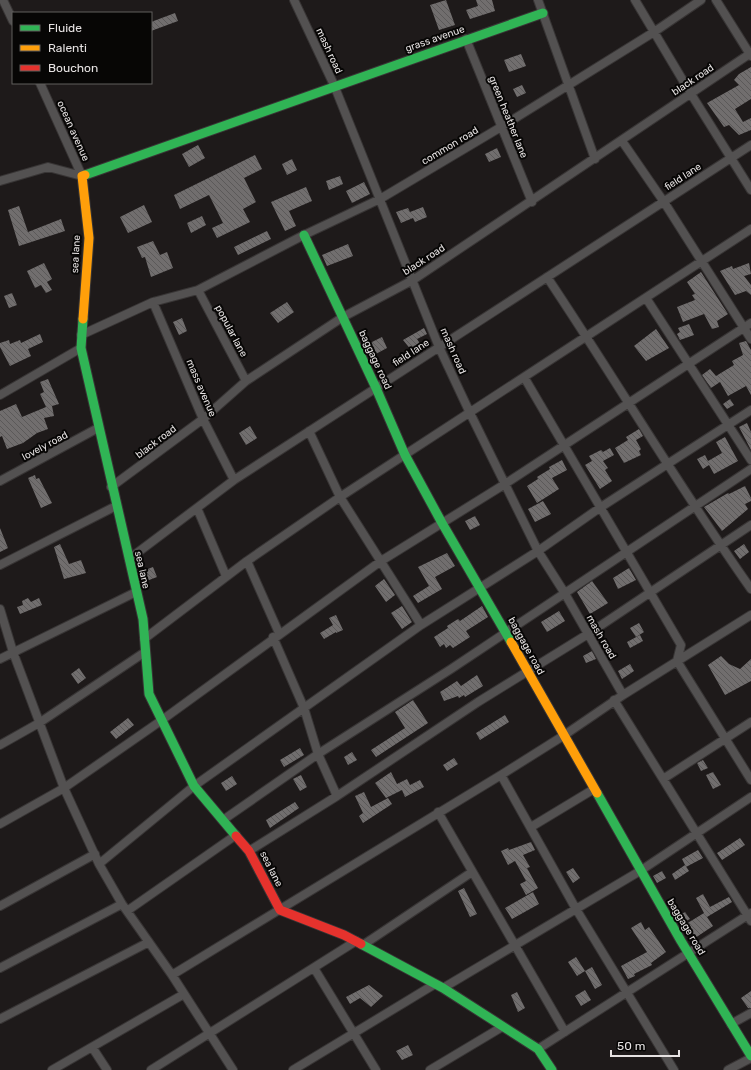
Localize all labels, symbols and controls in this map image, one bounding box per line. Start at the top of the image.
legend [12,12,152,84]
text: Fluide [48,21,82,35]
street label: grass avenue [404,23,467,55]
street label: mash road [313,26,345,76]
text: Ralenti [48,41,87,55]
text: Bouchon [48,61,98,75]
street label: black road [670,62,716,98]
street label: green heather lane [486,74,530,160]
street label: ocean avenue [54,99,92,163]
street label: common road [419,124,481,168]
street label: field lane [662,160,704,193]
street label: sea lane [69,234,83,273]
street label: black road [401,242,447,278]
street label: popular lane [212,303,250,359]
street label: mash road [438,326,468,376]
street label: baggage road [356,329,394,392]
street label: field lane [390,336,432,369]
street label: mass avenue [184,358,219,419]
street label: black road [133,423,179,461]
street label: lovely road [20,429,70,463]
street label: sea lane [132,550,152,590]
street label: mash road [584,613,618,661]
street label: baggage road [505,615,547,677]
street label: sea lane [257,849,285,889]
street label: baggage road [664,897,708,957]
scale bar [611,1032,679,1058]
text: 50 m [617,1039,645,1053]

